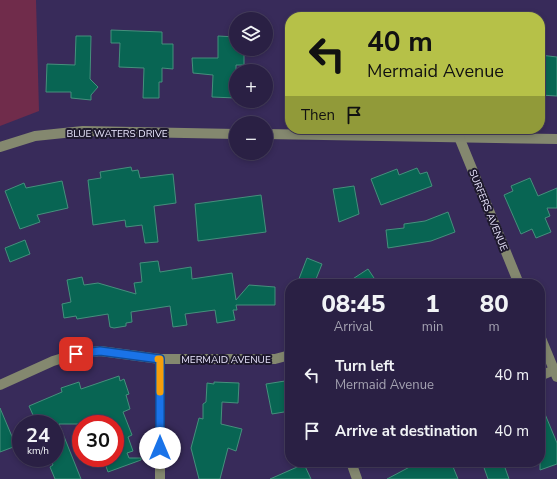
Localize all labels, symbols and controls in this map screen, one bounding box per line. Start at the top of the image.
map controls [229,12,273,160]
button: layers [229,12,273,56]
text: 40 m [367,23,433,61]
icon: left [301,28,353,80]
text: Mermaid Avenue [367,59,504,83]
button: + [229,64,273,108]
icon: arrive [343,104,365,126]
text: Then [301,105,335,125]
button: − [229,116,273,160]
street label: BLUE WATERS DRIVE [66,127,168,141]
street label: SURFERS AVENUE [465,168,511,253]
text: 08:45 [321,288,385,320]
text: 1 [425,288,440,320]
text: 80 [480,288,509,320]
text: Arrival [334,318,373,336]
text: min [422,318,443,336]
text: m [489,318,500,336]
pin [59,337,93,371]
icon: arrive [65,343,87,365]
street label: MERMAID AVENUE [181,353,271,367]
text: Turn left [335,356,394,376]
icon: left [301,364,323,386]
text: 40 m [494,365,529,385]
text: Mermaid Avenue [335,376,434,394]
speed limit sign: 30 [72,415,124,467]
icon: arrive [301,420,323,442]
text: Arrive at destination [335,421,478,441]
text: 40 m [494,421,529,441]
text: 24 [26,422,50,449]
position arrow [139,427,181,469]
text: km/h [27,444,49,458]

